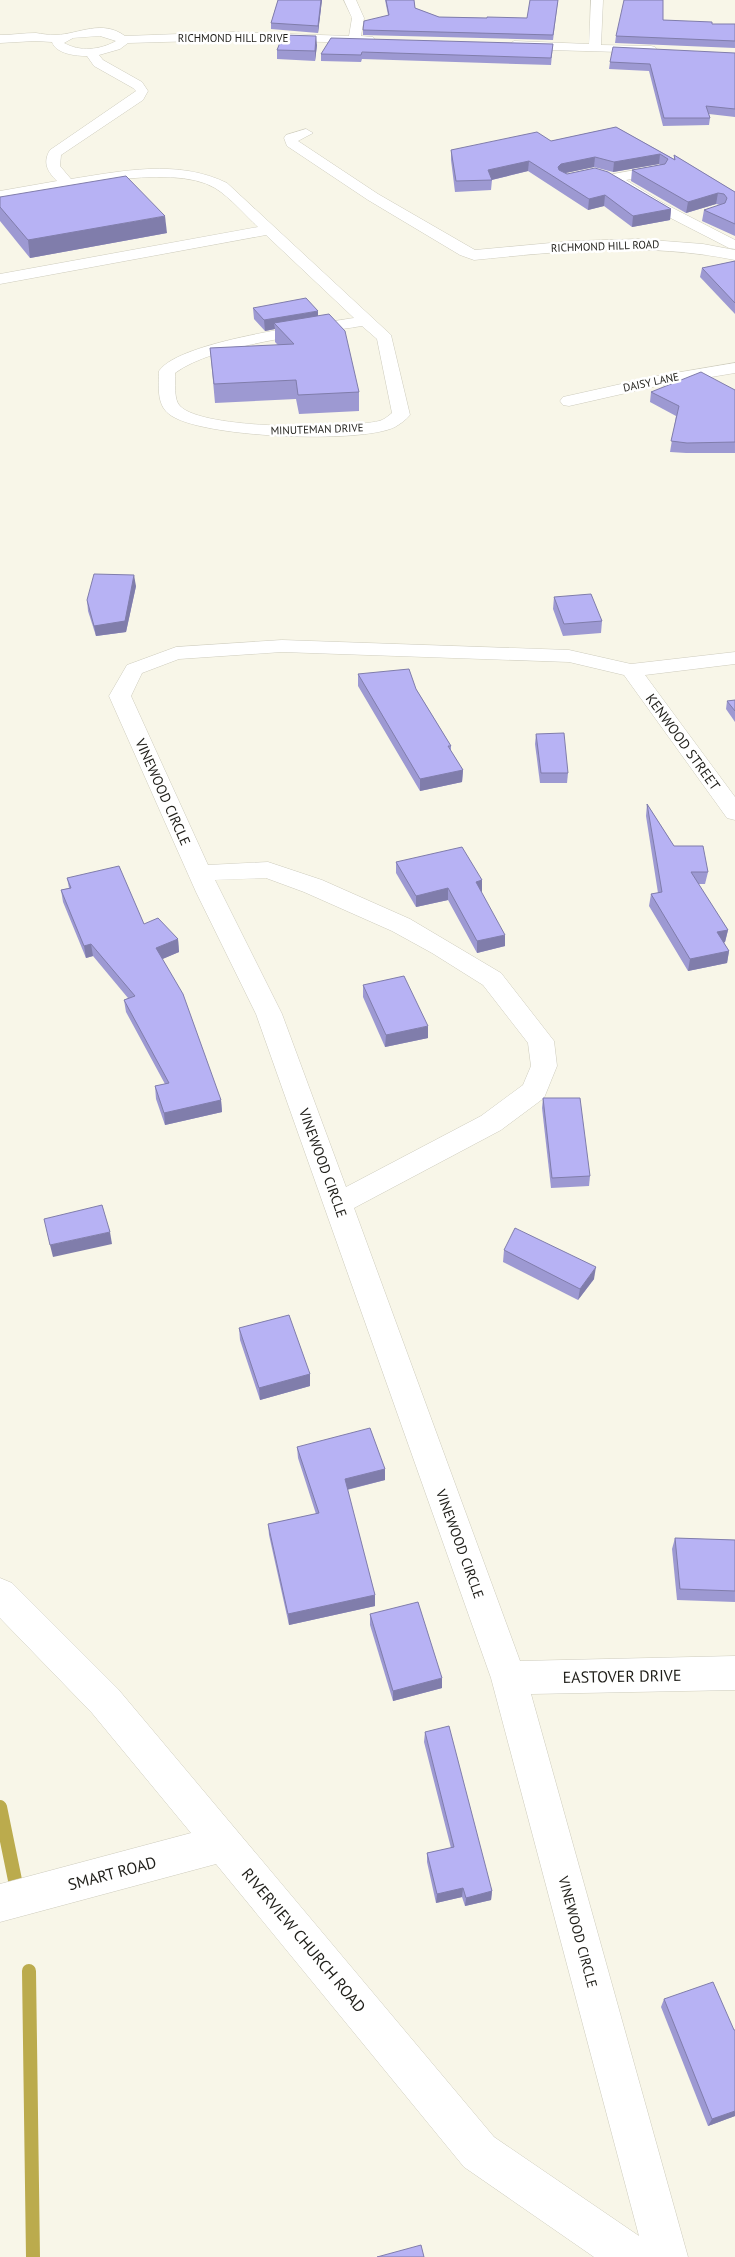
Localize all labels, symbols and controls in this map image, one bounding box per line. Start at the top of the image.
street label: RICHMOND HILL DRIVE [178,31,288,45]
street label: RICHMOND HILL ROAD [551,237,659,255]
street label: DAISY LANE [622,369,680,395]
street label: MINUTEMAN DRIVE [270,420,364,438]
street label: KENWOOD STREET [642,690,724,794]
street label: VINEWOOD CIRCLE [131,735,195,848]
street label: VINEWOOD CIRCLE [295,1105,351,1220]
street label: VINEWOOD CIRCLE [432,1486,488,1601]
street label: EASTOVER DRIVE [562,1665,682,1687]
street label: SMART ROAD [66,1852,158,1894]
street label: RIVERVIEW CHURCH ROAD [238,1864,370,2016]
street label: VINEWOOD CIRCLE [554,1873,602,1990]

